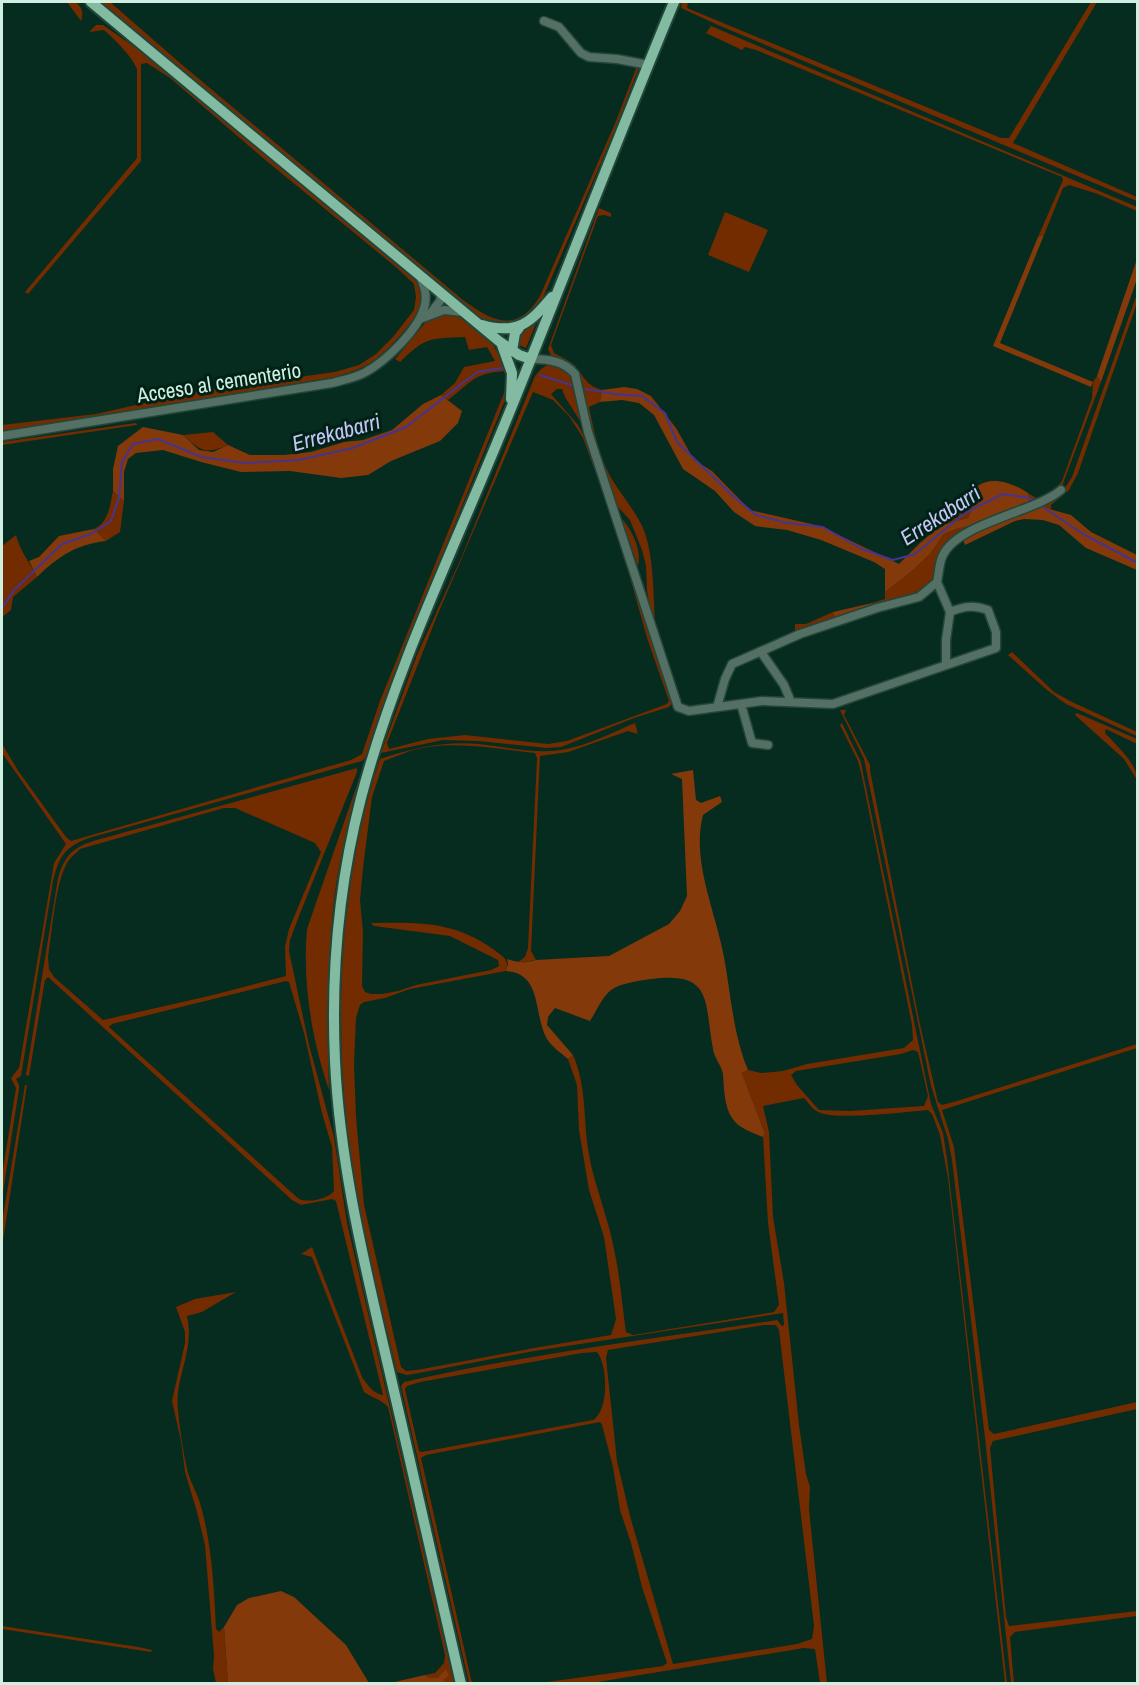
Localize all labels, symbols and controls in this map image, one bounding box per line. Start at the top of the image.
street label: Acceso al cementerio [134,355,303,410]
water label: Errekabarri [289,406,383,458]
water label: Errekabarri [894,478,986,552]

